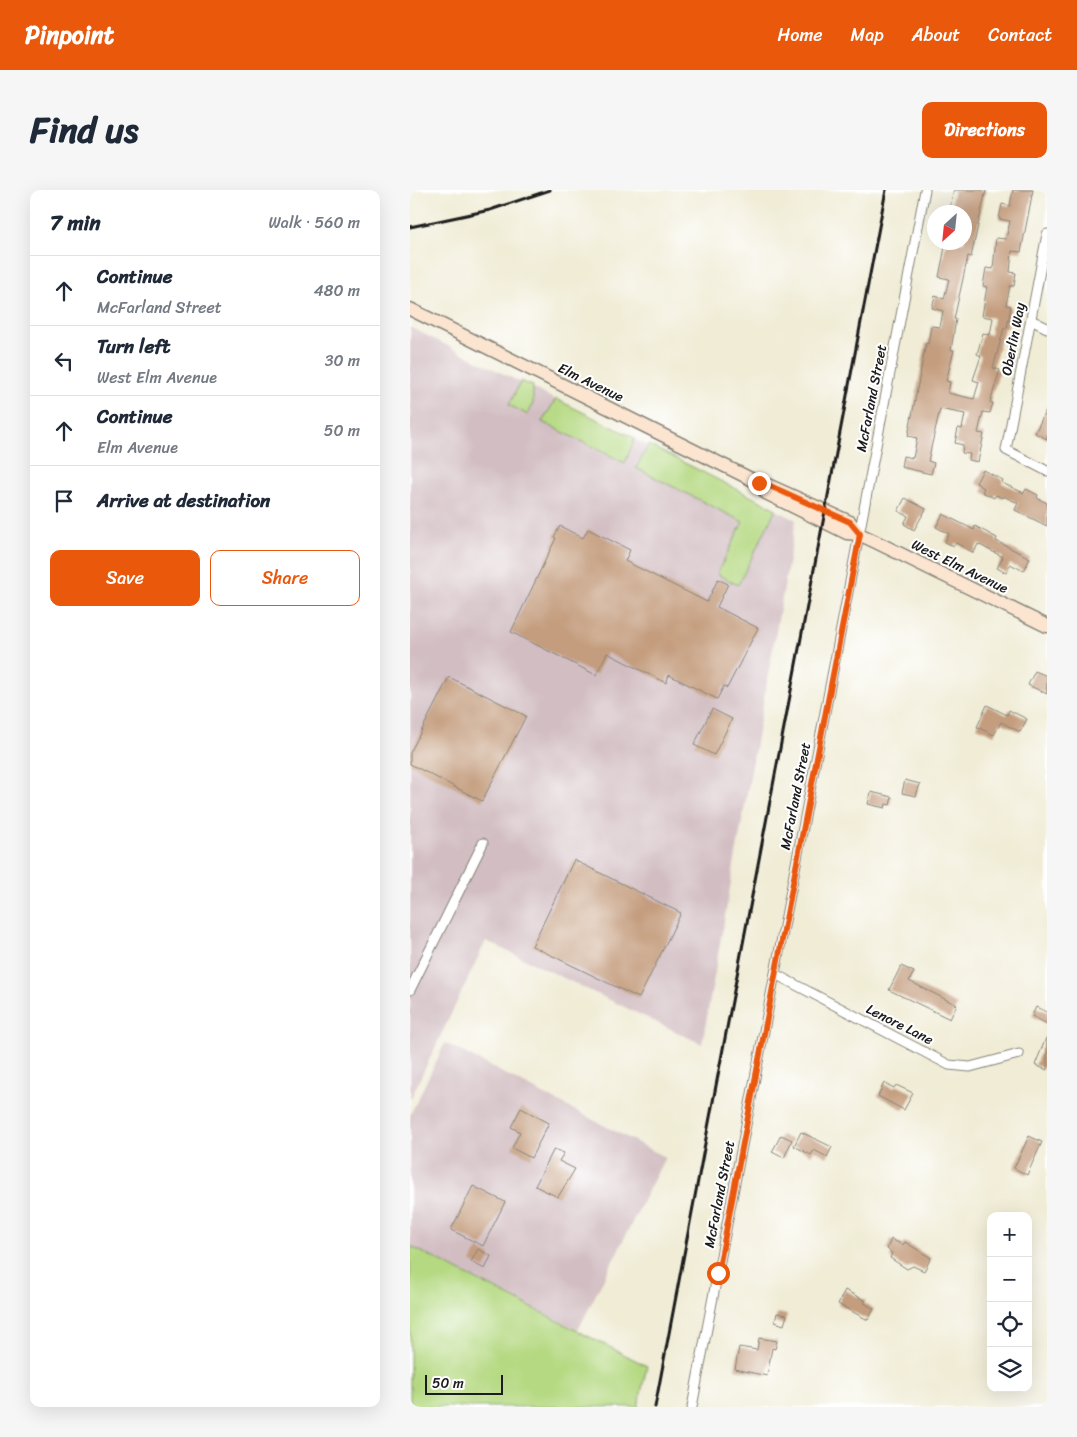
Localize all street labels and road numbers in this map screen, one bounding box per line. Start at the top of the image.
street label: Oberlin Way [994,300,1033,378]
street label: McFarland Street [849,342,894,454]
street label: Elm Avenue [553,356,628,409]
street label: West Elm Avenue [907,532,1013,601]
street label: McFarland Street [773,740,818,852]
street label: Lenore Lane [862,997,938,1052]
street label: McFarland Street [697,1138,742,1250]

